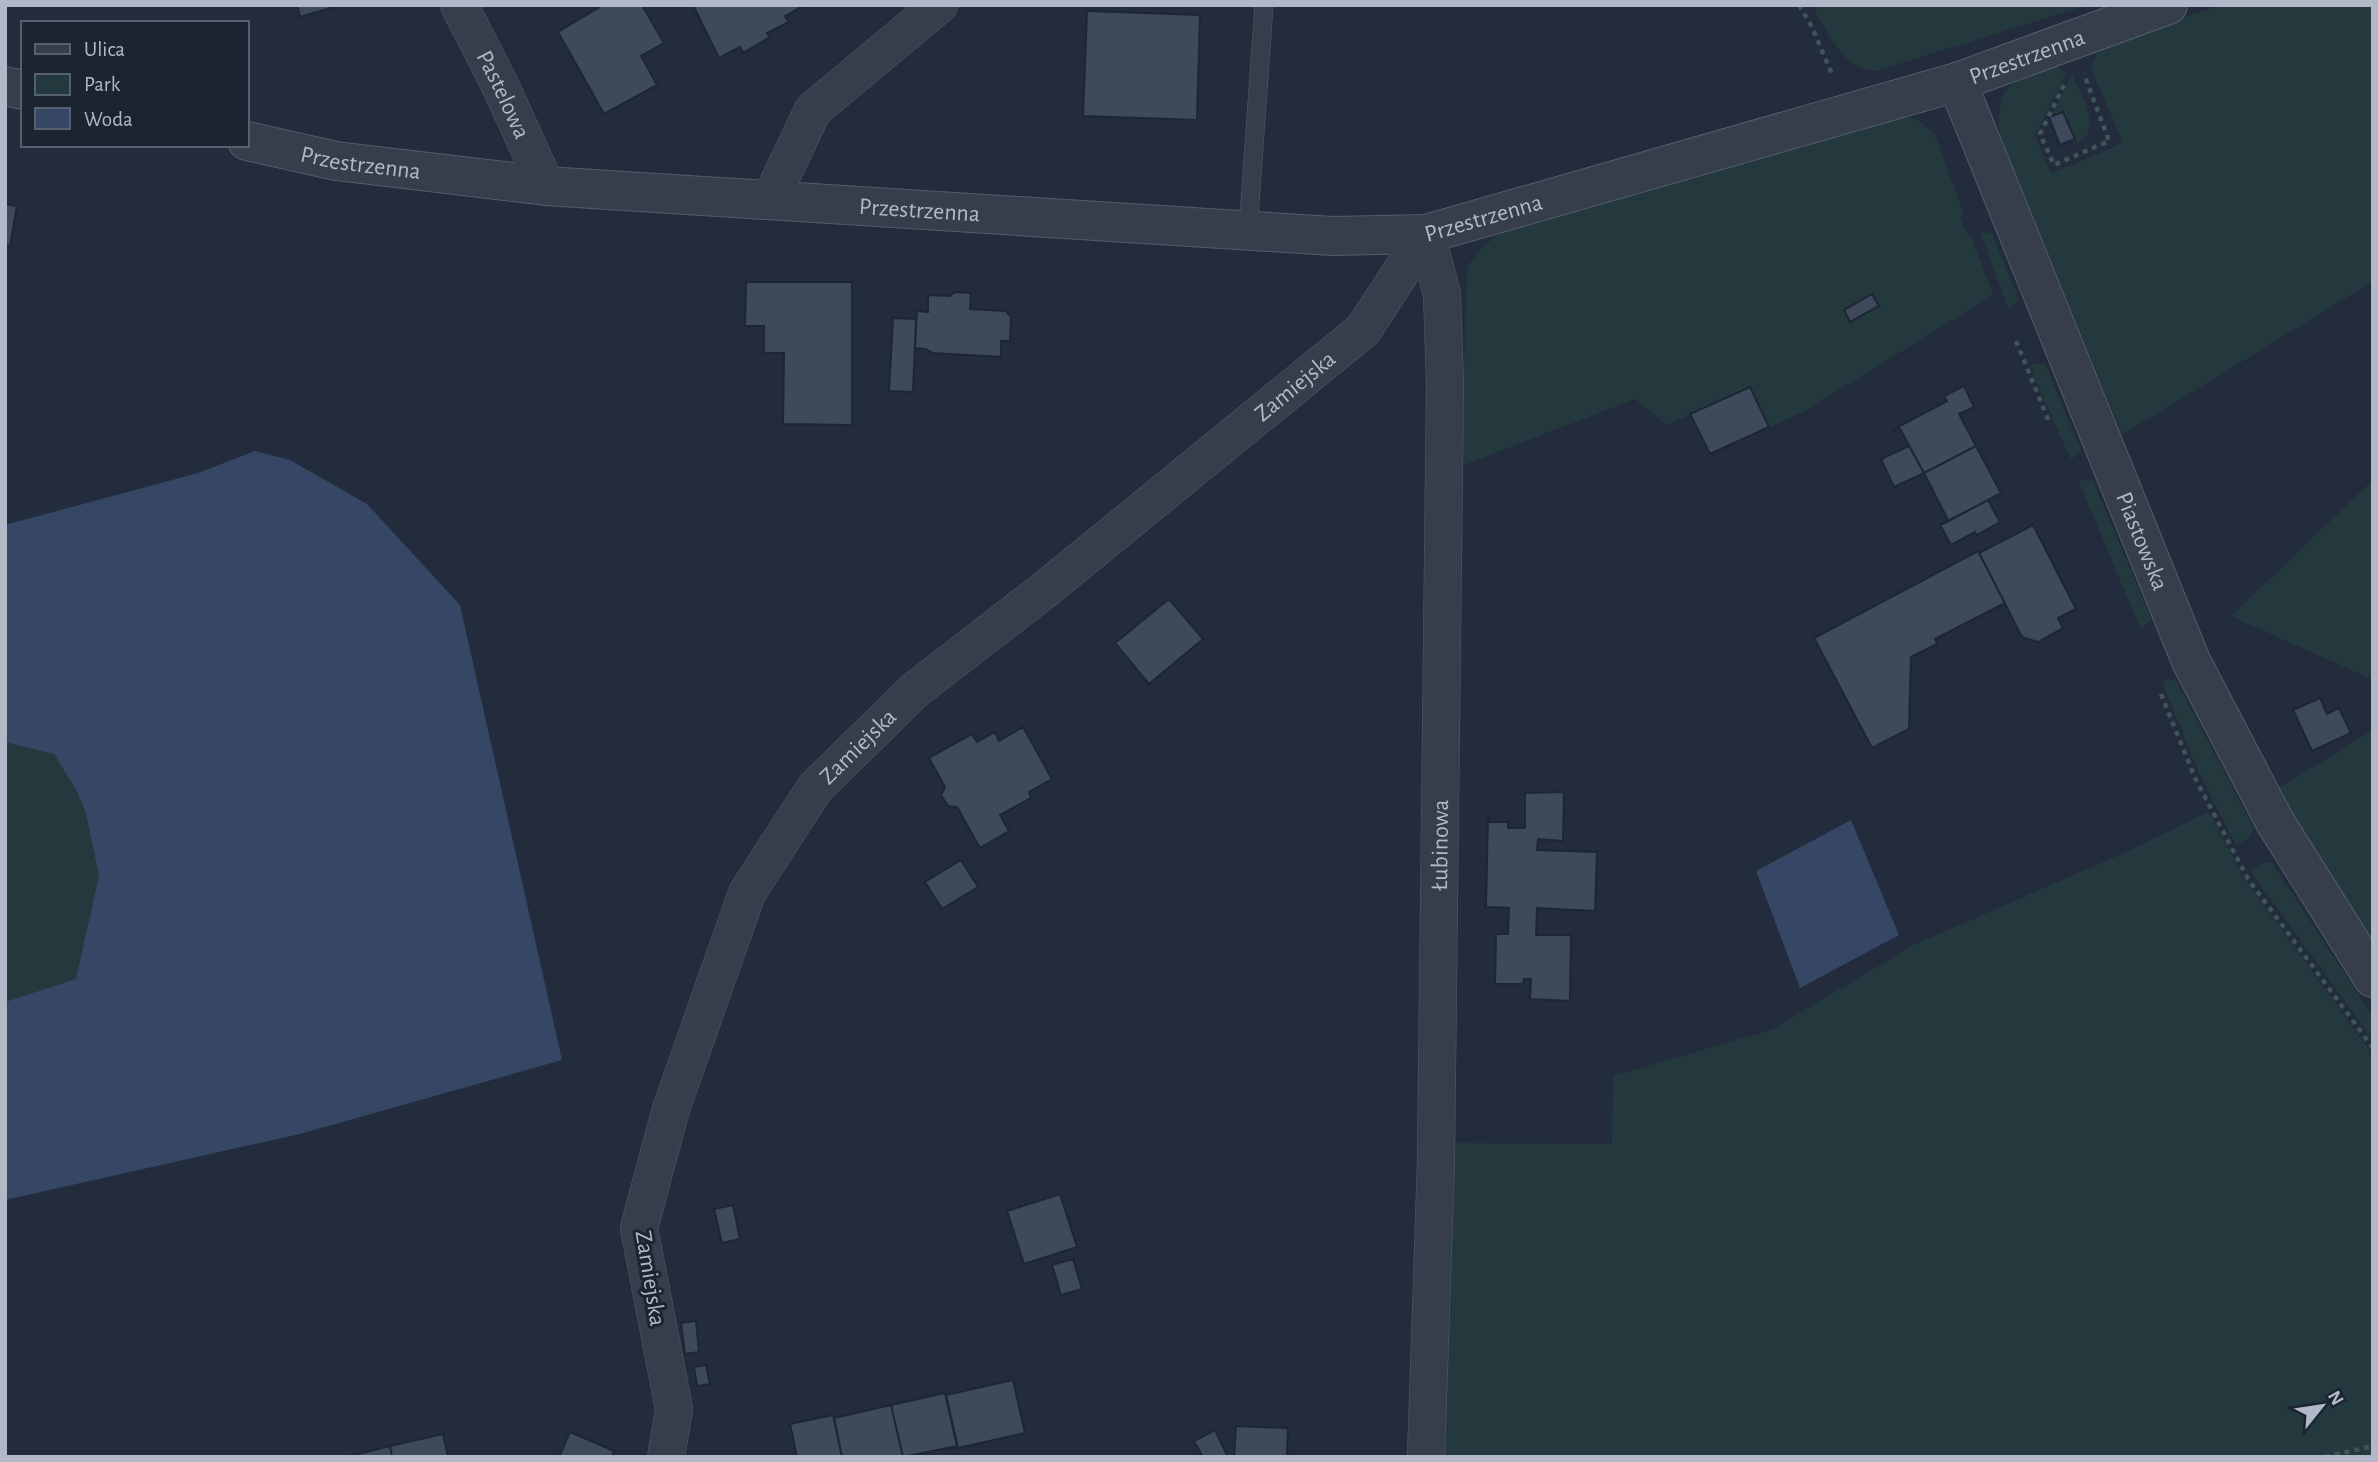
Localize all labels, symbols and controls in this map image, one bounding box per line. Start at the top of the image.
legend [21,21,248,147]
street label: Przestrzenna [1966,25,2088,89]
text: Ulica [84,39,125,60]
street label: Pastelowa [471,47,534,143]
text: Park [84,74,121,95]
text: Woda [84,109,133,130]
street label: Przestrzenna [298,142,422,184]
street label: Przestrzenna [1422,190,1545,247]
street label: Przestrzenna [858,195,981,227]
street label: Zamiejska [1250,347,1340,426]
street label: Piastowska [2111,489,2172,594]
street label: Zamiejska [815,705,901,789]
street label: Łubinowa [1428,799,1453,891]
street label: Zamiejska [631,1229,669,1328]
north arrow [2287,1371,2357,1441]
text: N [2324,1388,2347,1409]

